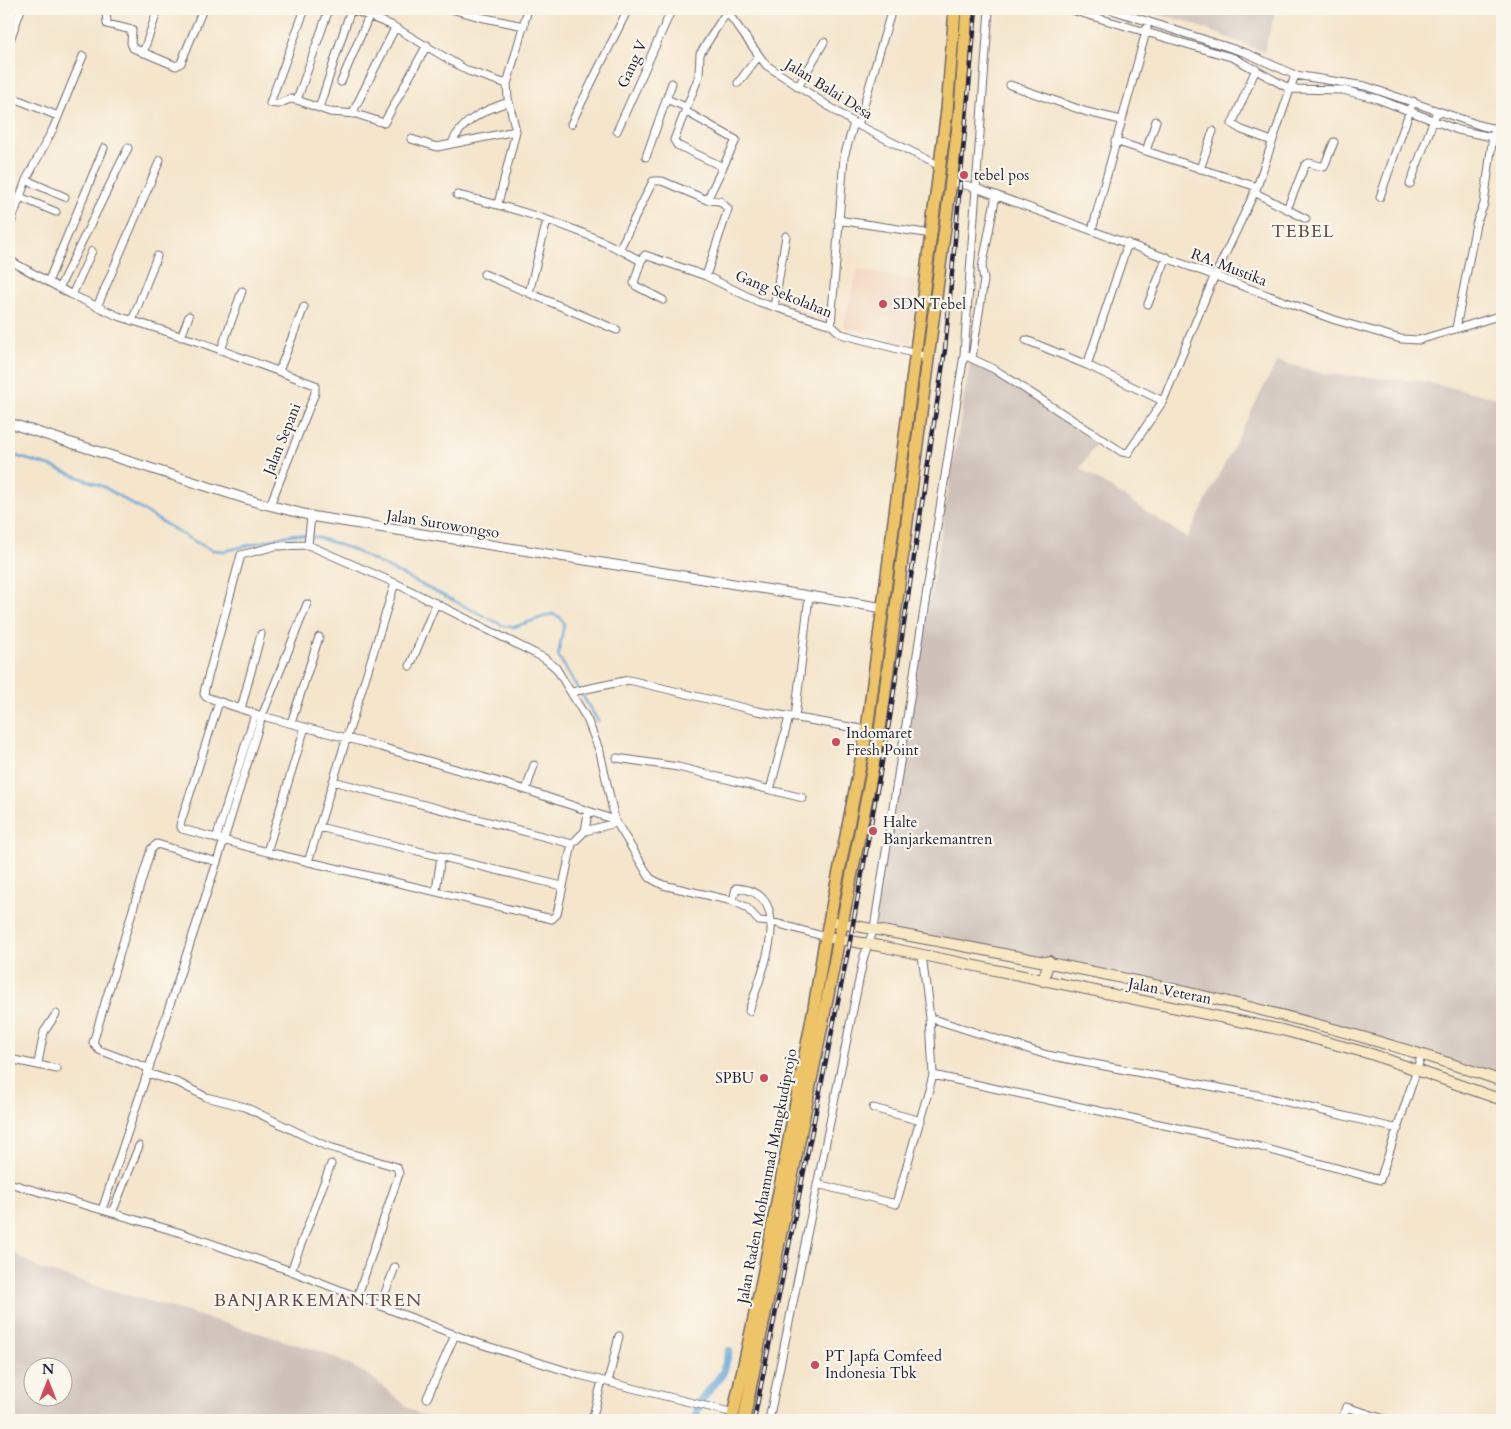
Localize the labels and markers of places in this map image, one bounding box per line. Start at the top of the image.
place label: tebel pos [974,165,1029,185]
marker: tebel pos [958,169,970,181]
place label: SDN Tebel [893,294,966,314]
marker: SDN Tebel [877,298,889,310]
place label: Indomaret Fresh Point [846,723,919,760]
marker: Indomaret Fresh Point [830,736,842,748]
place label: Halte Banjarkemantren [883,812,993,849]
marker: Halte Banjarkemantren [867,825,879,837]
place label: SPBU [715,1068,755,1088]
marker: SPBU [758,1072,770,1084]
place label: PT Japfa Comfeed Indonesia Tbk [825,1346,942,1383]
marker: PT Japfa Comfeed Indonesia Tbk [809,1359,821,1371]

